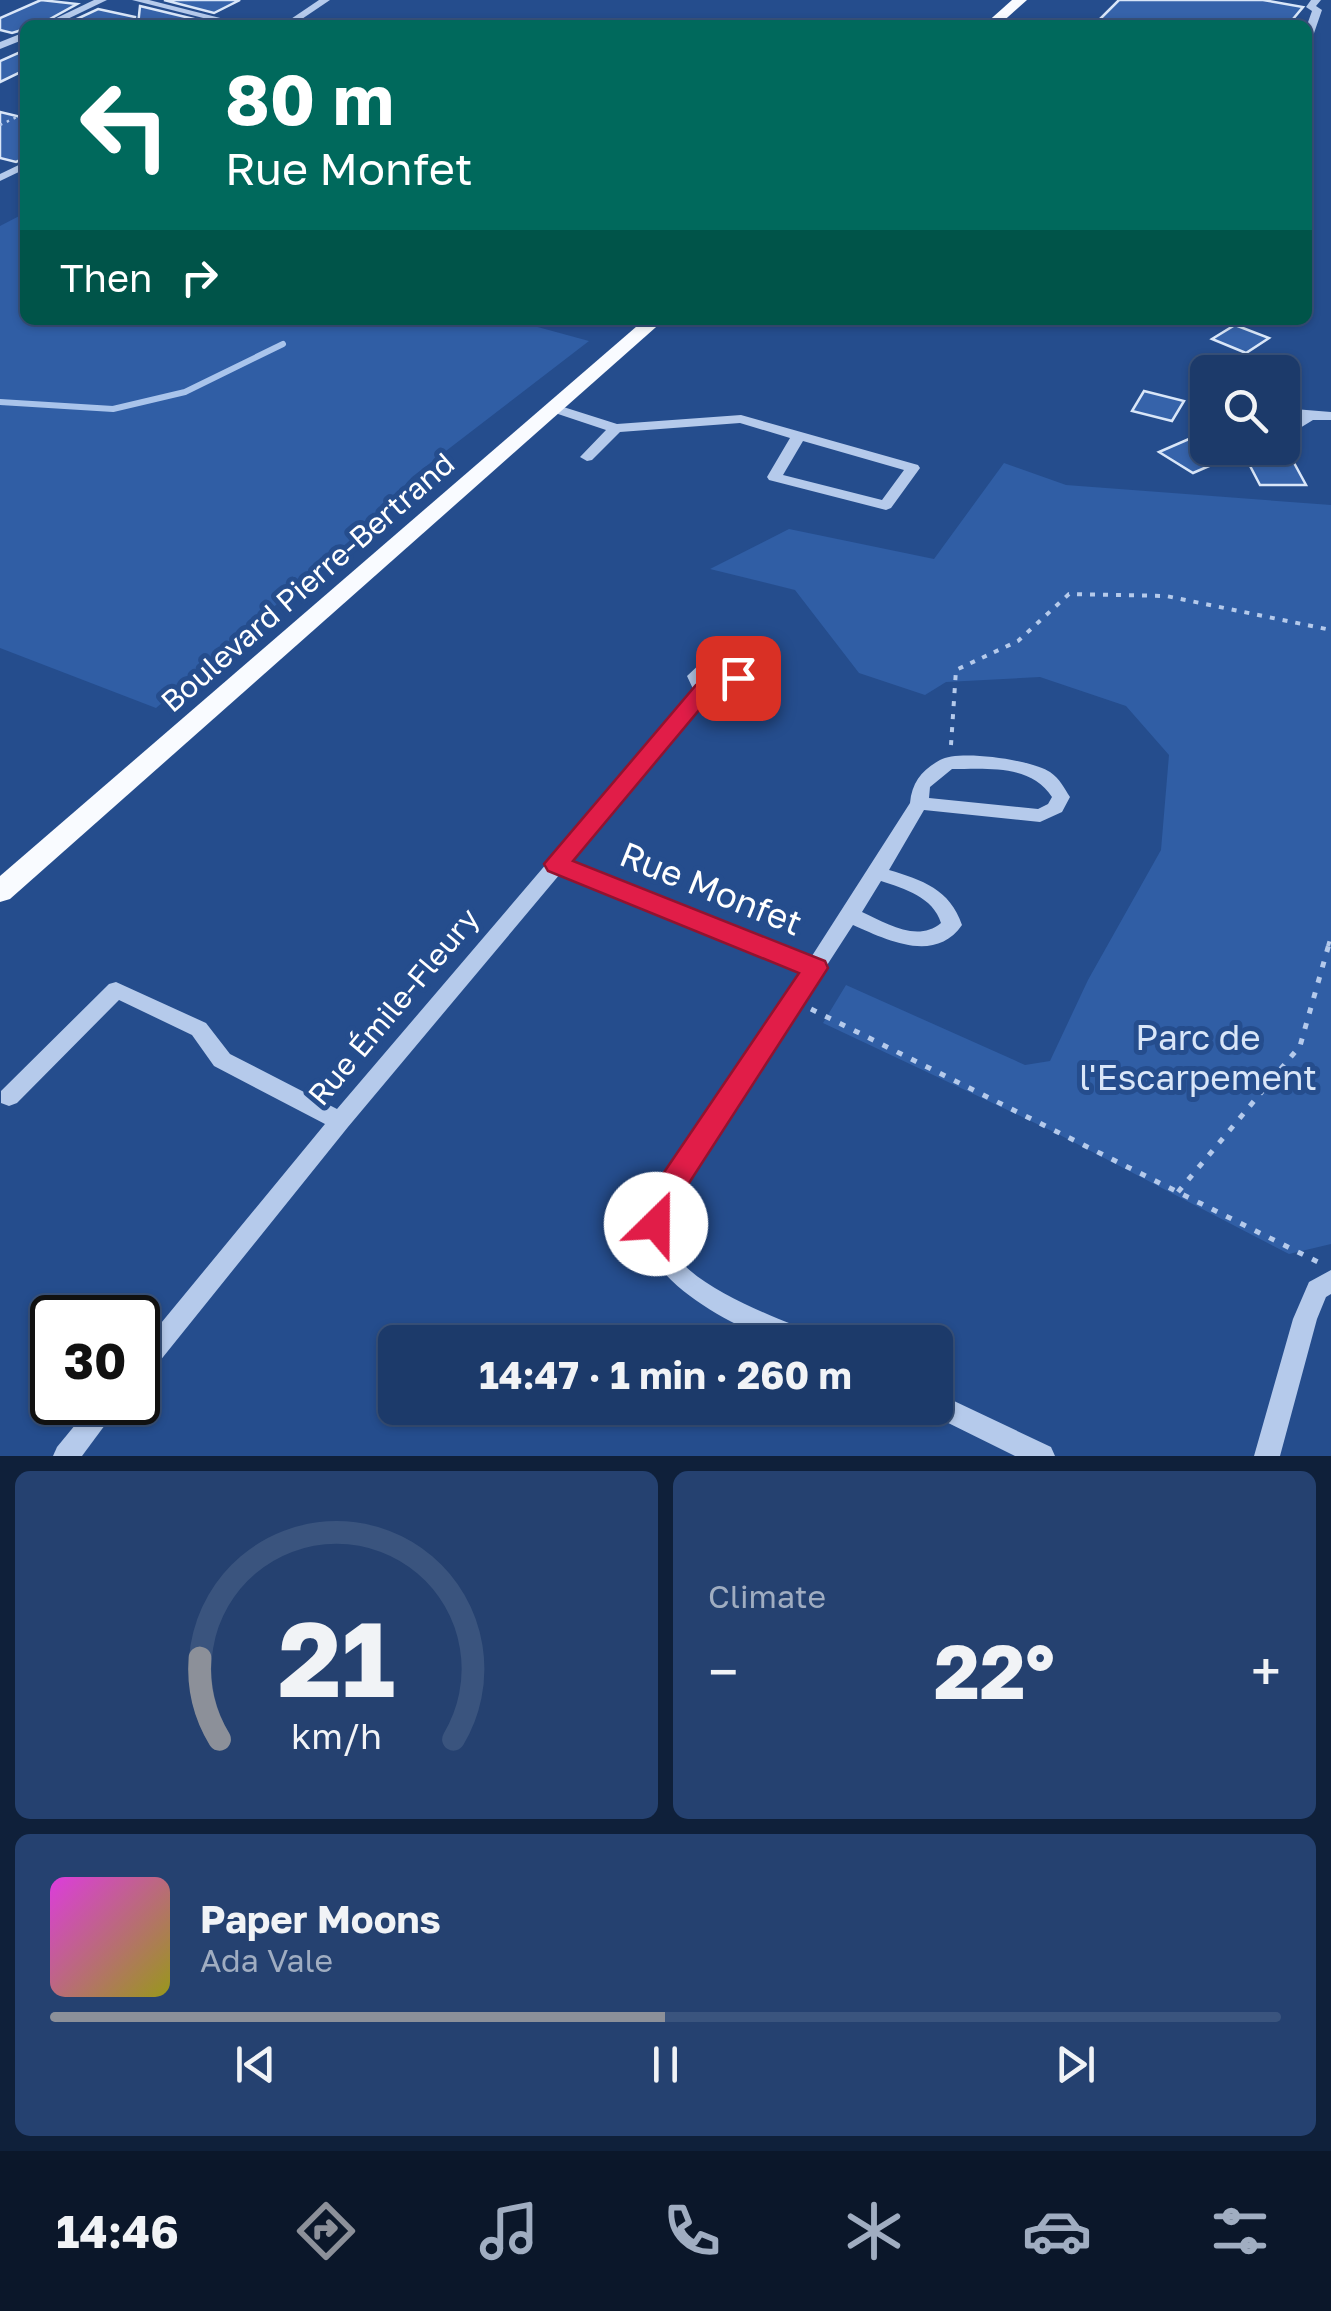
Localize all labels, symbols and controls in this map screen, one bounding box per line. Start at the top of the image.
text: 80 m [225,56,394,140]
icon: left [60,60,190,190]
text: Rue Monfet [225,141,473,195]
icon: right [172,250,227,305]
text: Then [60,255,152,300]
map controls [1190,355,1300,465]
button: search [1190,355,1300,465]
street label: Boulevard Pierre-Bertrand [153,445,461,719]
pin [696,636,781,721]
icon: arrive [711,651,766,706]
street label: Rue Monfet [614,833,809,944]
street label: Rue Émile-Fleury [300,900,486,1112]
park label: Parc de l'Escarpement [1079,1016,1317,1098]
position arrow [604,1172,708,1276]
speed limit sign: 30 [30,1295,160,1425]
text: 14:47 · 1 min · 260 m [479,1352,852,1397]
text: Climate [708,1577,826,1615]
text: 21 [278,1595,395,1720]
text: 22° [934,1625,1055,1716]
text: − [708,1638,738,1704]
text: + [1251,1638,1281,1704]
text: km/h [291,1714,382,1757]
text: Paper Moons [200,1896,441,1941]
text: Ada Vale [200,1941,333,1979]
icon: previous [228,2037,283,2092]
icon: pause [638,2037,693,2092]
icon: next [1048,2037,1103,2092]
icon: directions [291,2196,361,2266]
icon: music [474,2196,544,2266]
icon: phone [657,2196,727,2266]
icon: climate [839,2196,909,2266]
icon: car [1022,2196,1092,2266]
icon: filters [1205,2196,1275,2266]
text: 14:46 [56,2204,179,2258]

